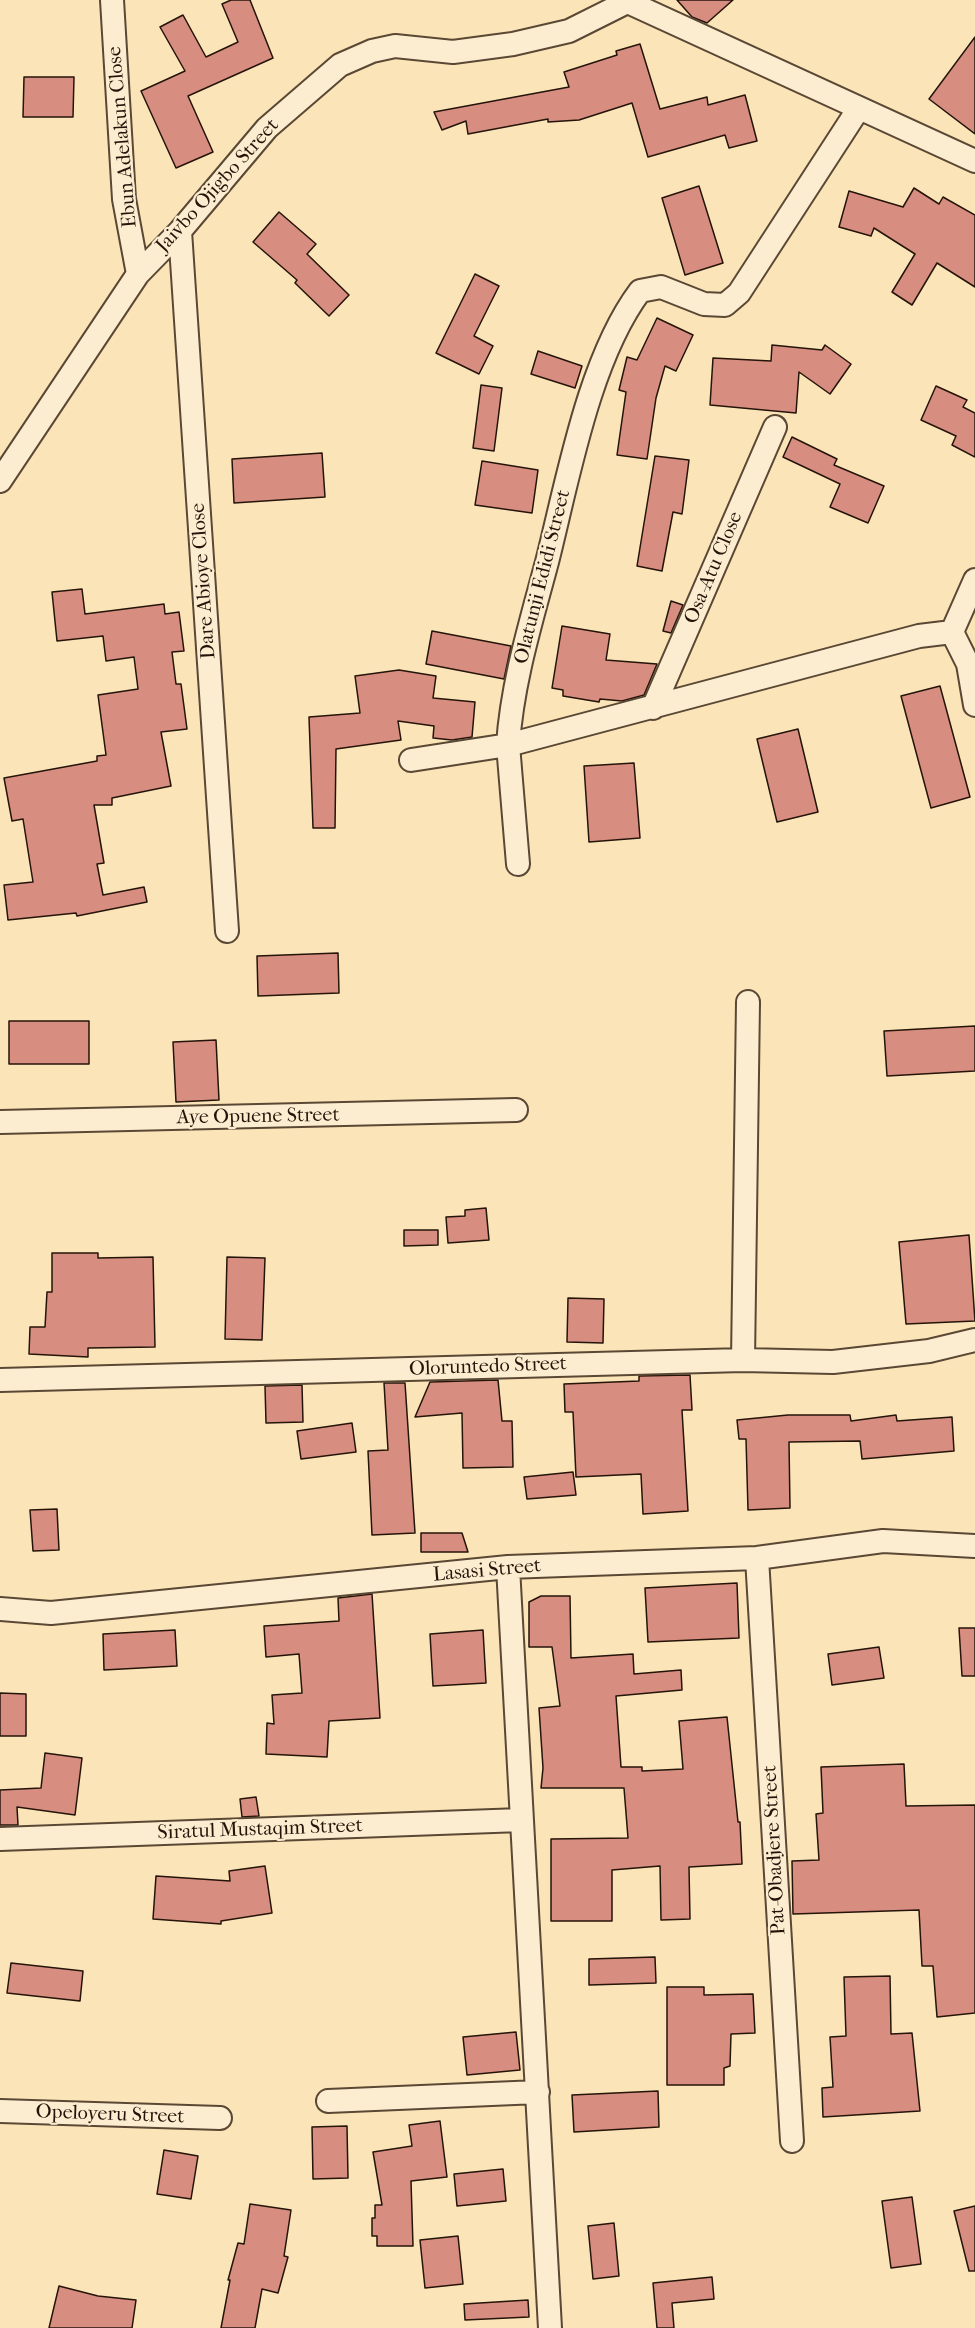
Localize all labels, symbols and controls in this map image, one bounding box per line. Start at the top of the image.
street label: Ebun Adelakun Close [103,45,143,229]
street label: Jaivbo Ojigbo Street [152,114,284,258]
street label: Olatunji Edidi Street [510,487,576,667]
street label: Dare Abioye Close [187,502,221,660]
street label: Osa-Atu Close [680,508,748,628]
street label: Aye Opuene Street [176,1104,340,1130]
street label: Oloruntedo Street [409,1352,567,1382]
street label: Lasasi Street [432,1554,542,1588]
street label: Pat-Obadjere Street [759,1764,791,1936]
street label: Siratul Mustaqim Street [157,1814,363,1846]
street label: Opeloyeru Street [35,2100,185,2130]

